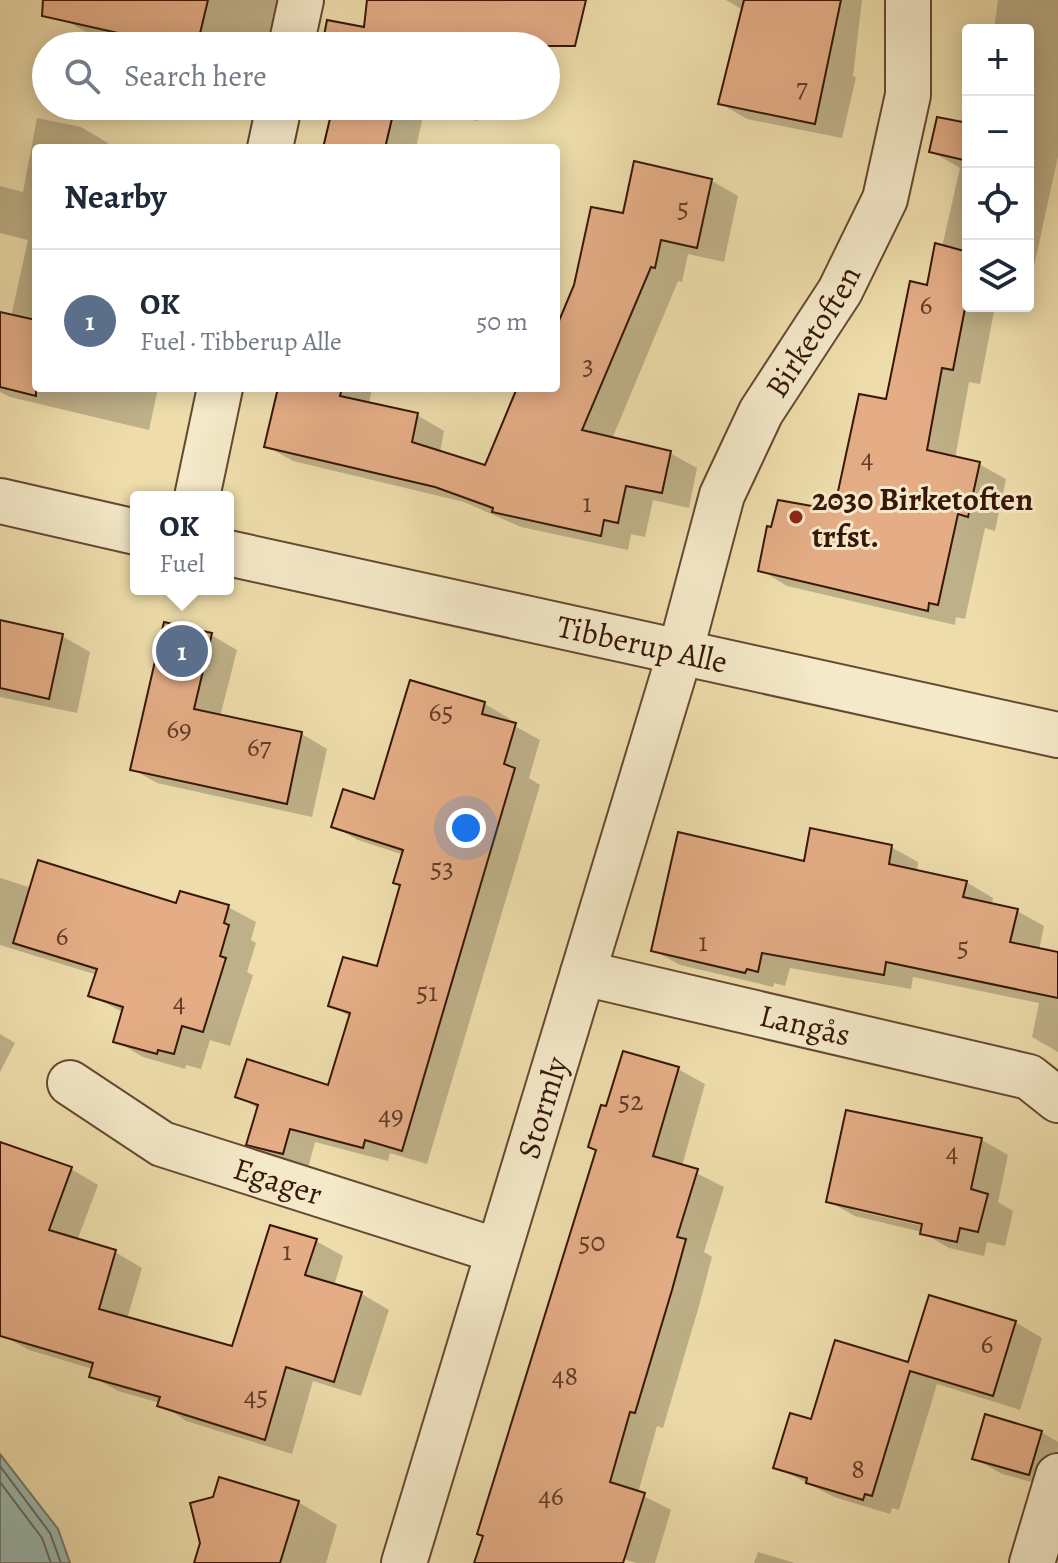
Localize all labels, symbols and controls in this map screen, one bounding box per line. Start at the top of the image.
map controls [962,24,1034,312]
button: + [962,24,1034,96]
search box [32,32,560,120]
icon: search [60,54,104,98]
text: Search here [124,56,267,96]
house number: 7 [796,69,808,107]
button: − [962,96,1034,168]
button: locate [962,168,1034,240]
text: Nearby [64,173,167,220]
house number: 5 [677,189,689,227]
button: layers [962,240,1034,312]
street label: Birketoften [754,258,871,406]
text: OK [140,284,180,324]
house number: 6 [920,286,933,324]
text: 1 [85,304,95,339]
text: 50 m [476,304,528,339]
text: Fuel · Tibberup Alle [140,324,342,359]
house number: 3 [582,346,594,384]
house number: 4 [861,439,873,477]
place label: 2030 Birketoften trfst. [812,477,1033,558]
house number: 1 [582,484,592,522]
popup [130,491,234,595]
text: OK [159,506,199,546]
marker: 2030 Birketoften trfst. [787,508,805,526]
text: Fuel [159,546,205,581]
street label: Tibberup Alle [553,604,732,684]
pin: 1 [156,621,208,681]
house number: 65 [429,693,453,731]
house number: 69 [166,710,192,748]
house number: 67 [247,728,272,766]
your location [446,808,486,848]
house number: 53 [430,849,454,887]
house number: 6 [56,917,69,955]
house number: 1 [698,923,708,961]
house number: 5 [957,928,969,966]
house number: 51 [416,973,438,1011]
house number: 4 [173,983,185,1021]
street label: Langås [755,993,855,1057]
street label: Stormly [506,1050,579,1164]
house number: 52 [618,1082,644,1120]
house number: 49 [378,1096,404,1134]
house number: 4 [946,1133,958,1171]
street label: Egager [228,1146,328,1216]
house number: 50 [579,1223,605,1261]
house number: 1 [282,1232,292,1270]
house number: 6 [981,1325,994,1363]
house number: 48 [552,1357,578,1395]
house number: 45 [244,1377,268,1415]
house number: 8 [851,1450,865,1488]
house number: 46 [538,1477,564,1515]

